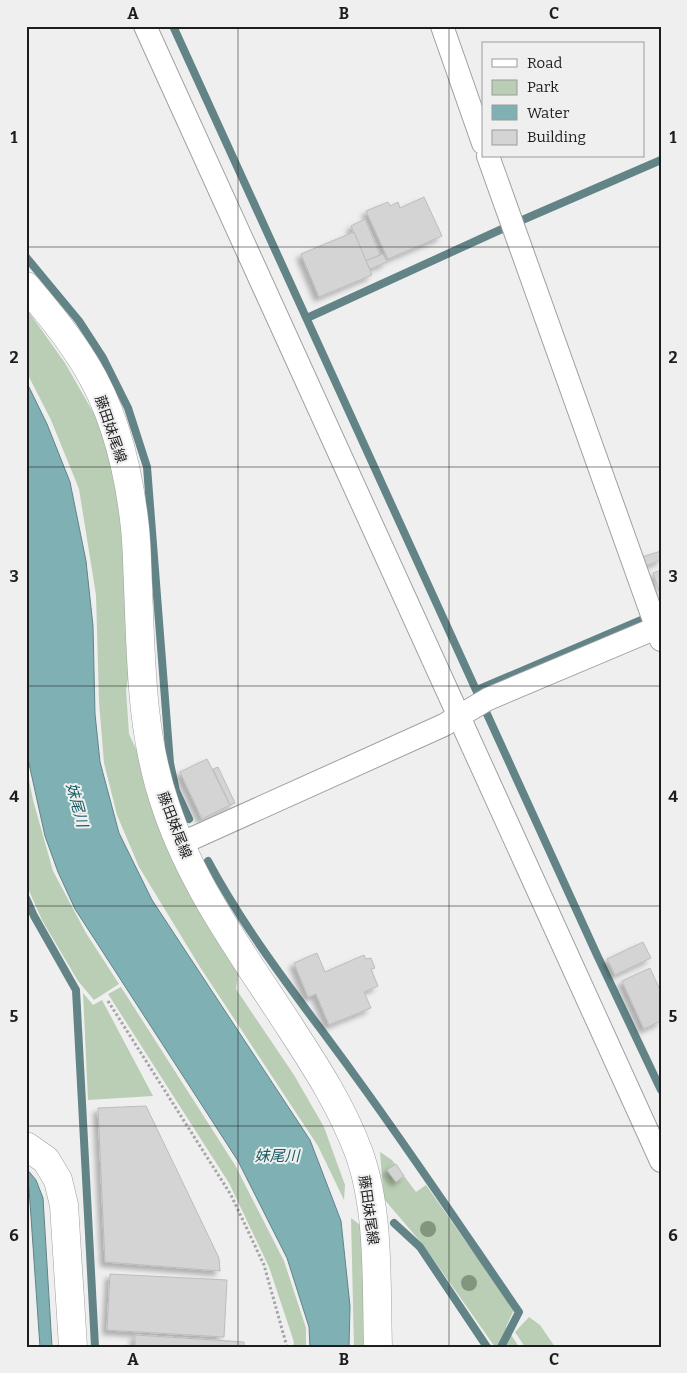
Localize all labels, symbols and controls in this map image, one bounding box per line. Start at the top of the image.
text: A [127,4,139,23]
text: B [339,4,349,23]
text: C [549,4,559,23]
legend [482,42,644,158]
text: Road [527,54,562,72]
text: Park [527,78,559,96]
text: Water [527,104,570,122]
text: 1 [11,128,18,147]
text: Building [527,128,586,146]
text: 1 [670,128,677,147]
text: 2 [9,348,19,367]
text: 2 [668,348,678,367]
street label: 藤田妹尾線 [91,393,130,465]
text: 3 [9,567,19,586]
text: 3 [668,567,678,586]
water label: 妹尾川 [62,781,92,831]
text: 4 [9,787,19,806]
text: 4 [668,787,678,806]
street label: 藤田妹尾線 [154,789,195,861]
text: 5 [10,1007,19,1026]
text: 5 [669,1007,678,1026]
water label: 妹尾川 [254,1147,301,1165]
street label: 藤田妹尾線 [355,1174,382,1246]
text: 6 [9,1226,19,1245]
text: 6 [668,1226,678,1245]
text: A [127,1350,139,1369]
text: B [339,1350,349,1369]
text: C [549,1350,559,1369]

